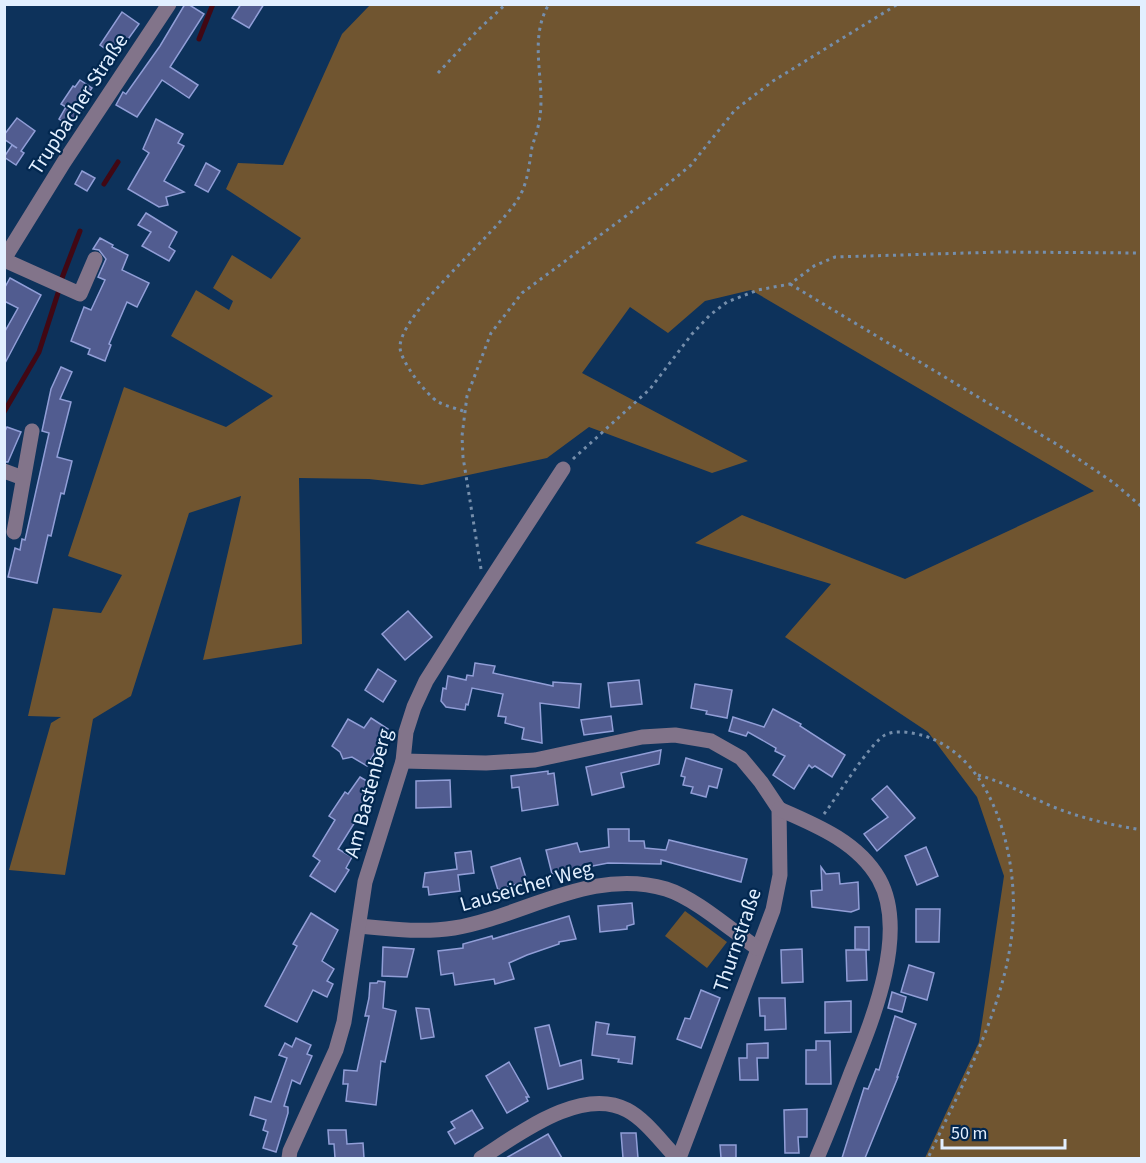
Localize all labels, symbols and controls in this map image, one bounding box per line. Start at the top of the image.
street label: Trupbacher Straße [21,27,135,181]
street label: Am Bastenberg [336,725,400,861]
street label: Lauseicher Weg [456,853,596,919]
street label: Thurnstraße [705,884,769,996]
scale bar [942,1112,1065,1150]
text: 50 m [951,1121,987,1146]

